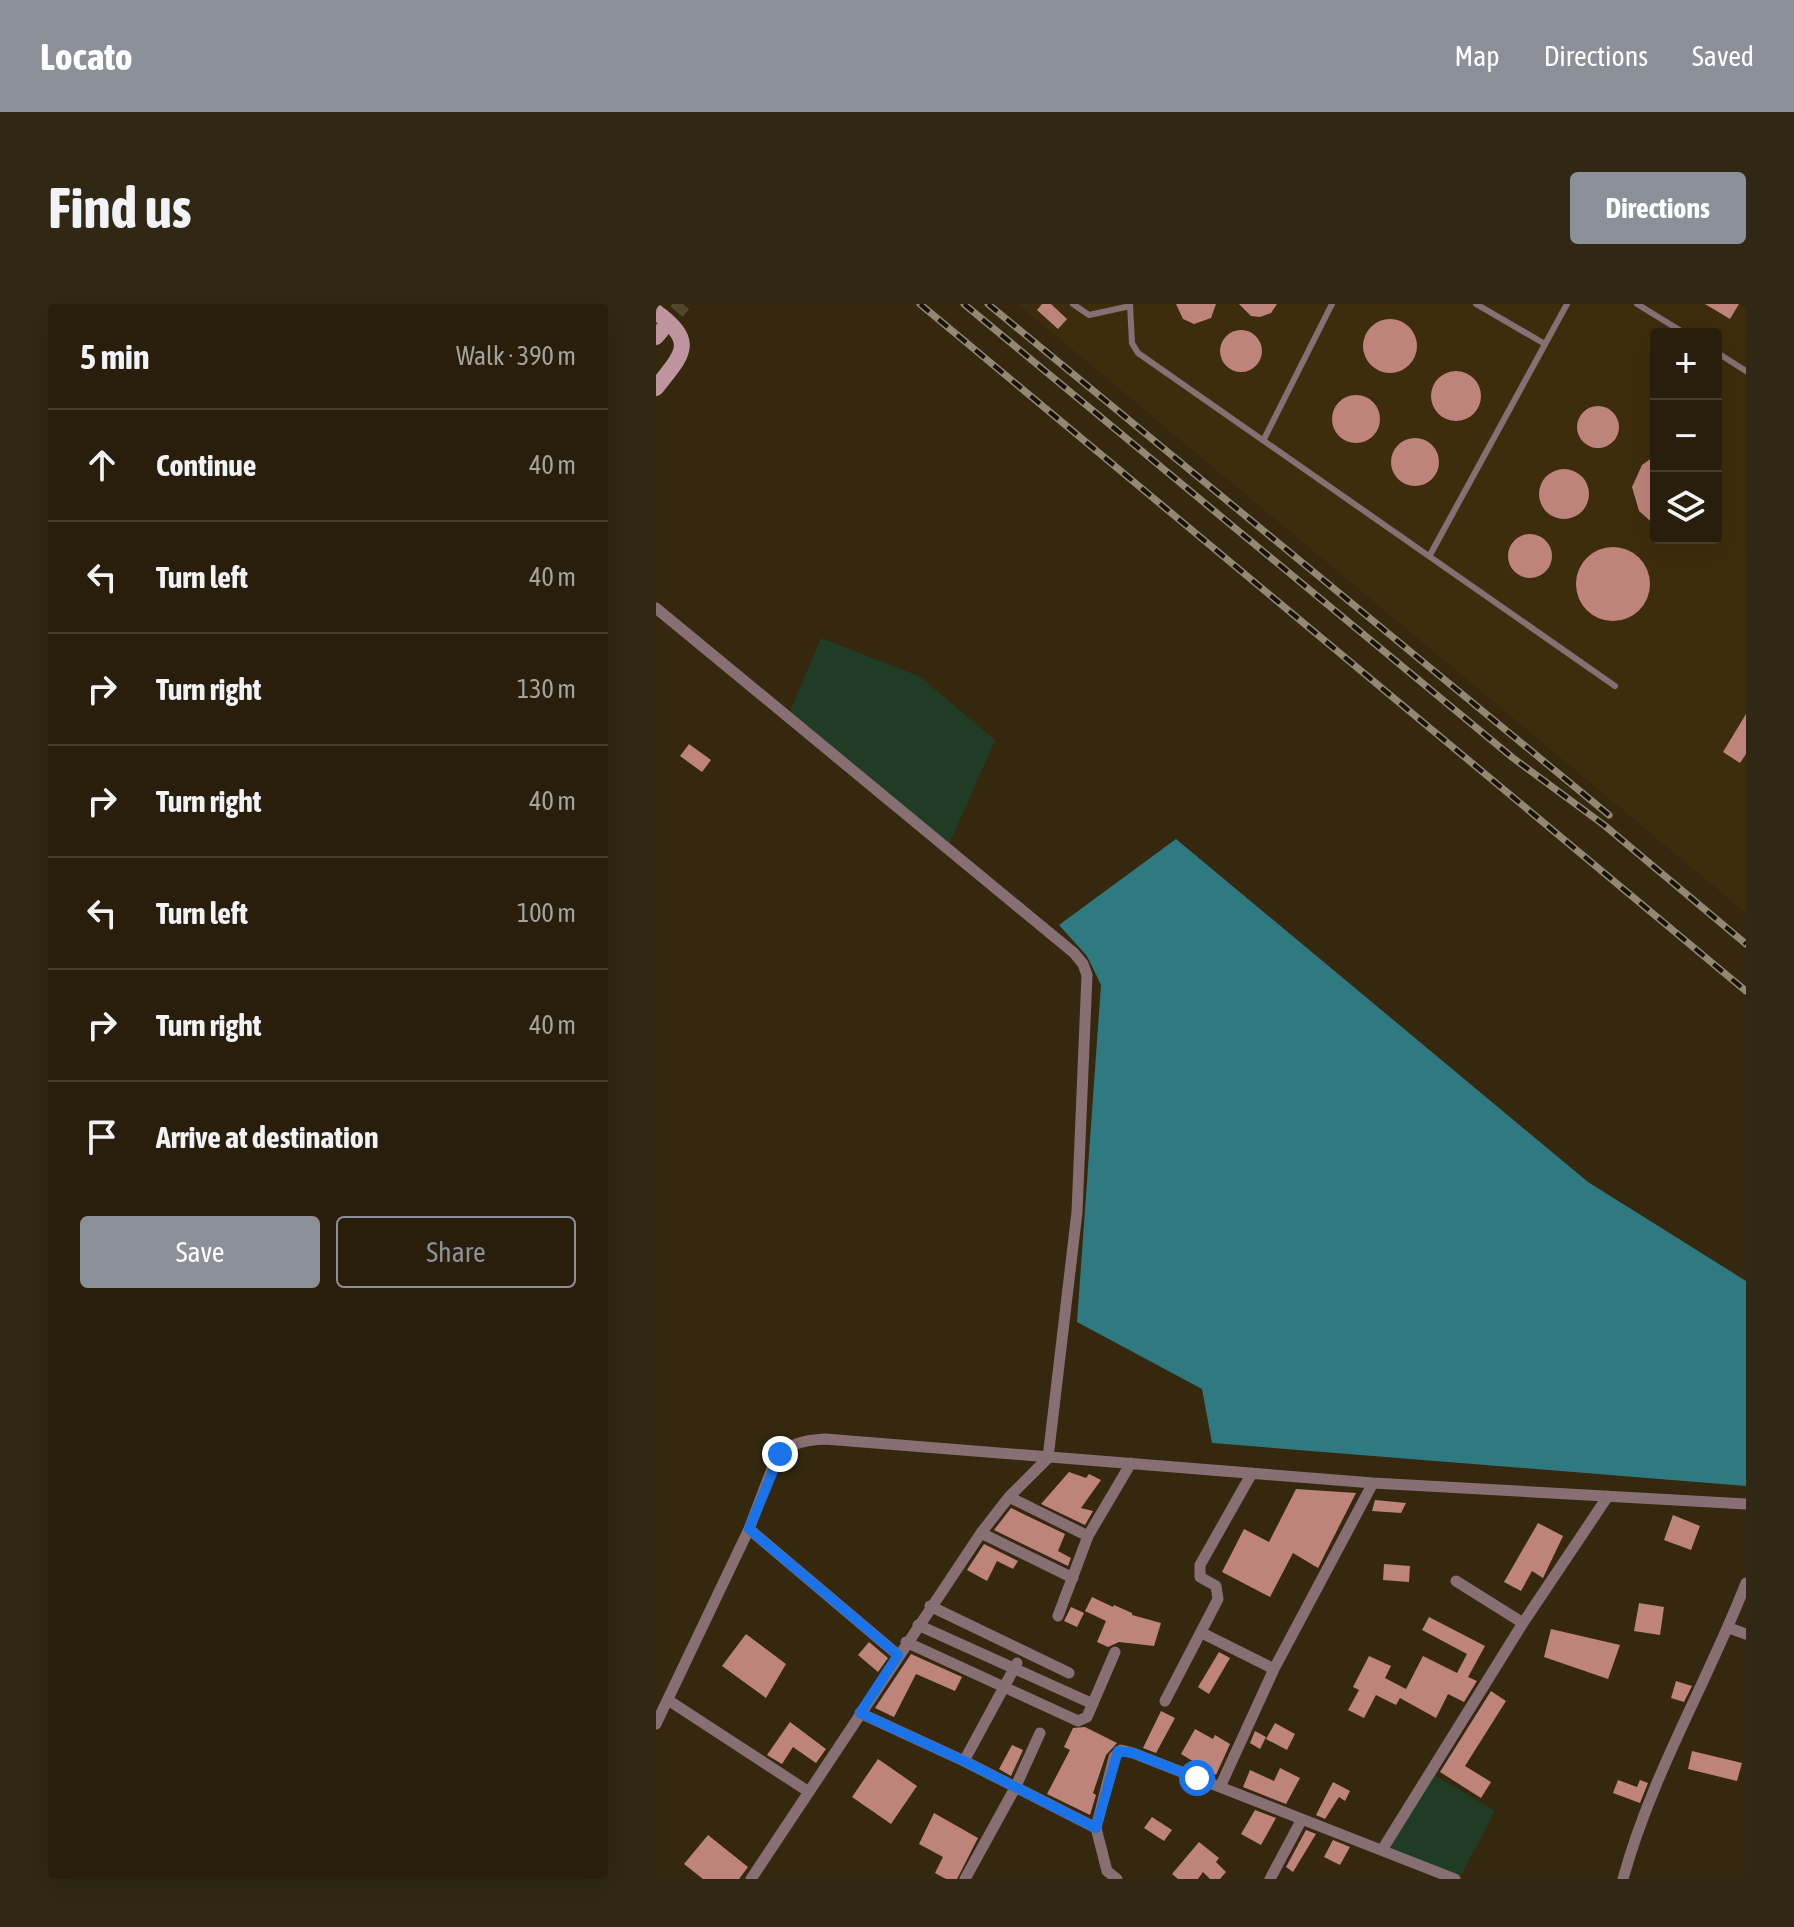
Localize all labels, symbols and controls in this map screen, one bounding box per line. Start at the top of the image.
text: Locato [40,35,133,78]
text: Map [1455,40,1500,72]
text: Directions [1544,40,1648,72]
text: Saved [1692,40,1754,72]
button: Directions [1570,172,1746,244]
text: Find us [48,176,192,240]
map controls [1650,328,1722,544]
button: + [1650,328,1722,400]
text: 5 min [80,337,149,376]
text: Walk · 390 m [456,341,576,371]
button: − [1650,400,1722,472]
icon: ahead [80,443,124,487]
text: Continue [156,448,256,482]
text: 40 m [529,450,576,480]
button: layers [1650,472,1722,544]
icon: left [80,555,124,599]
text: Turn left [156,560,248,594]
text: 40 m [529,562,576,592]
icon: right [80,667,124,711]
text: Turn right [156,672,262,706]
text: 130 m [517,674,576,704]
icon: right [80,779,124,823]
text: Turn right [156,784,262,818]
text: 40 m [529,786,576,816]
icon: left [80,891,124,935]
text: Turn left [156,896,248,930]
text: 100 m [517,898,576,928]
icon: right [80,1003,124,1047]
text: Turn right [156,1008,262,1042]
text: 40 m [529,1010,576,1040]
icon: arrive [80,1115,124,1159]
text: Arrive at destination [156,1120,378,1154]
button: Save [80,1216,320,1288]
button: Share [336,1216,576,1288]
route end [762,1436,798,1472]
route start [1179,1760,1215,1796]

